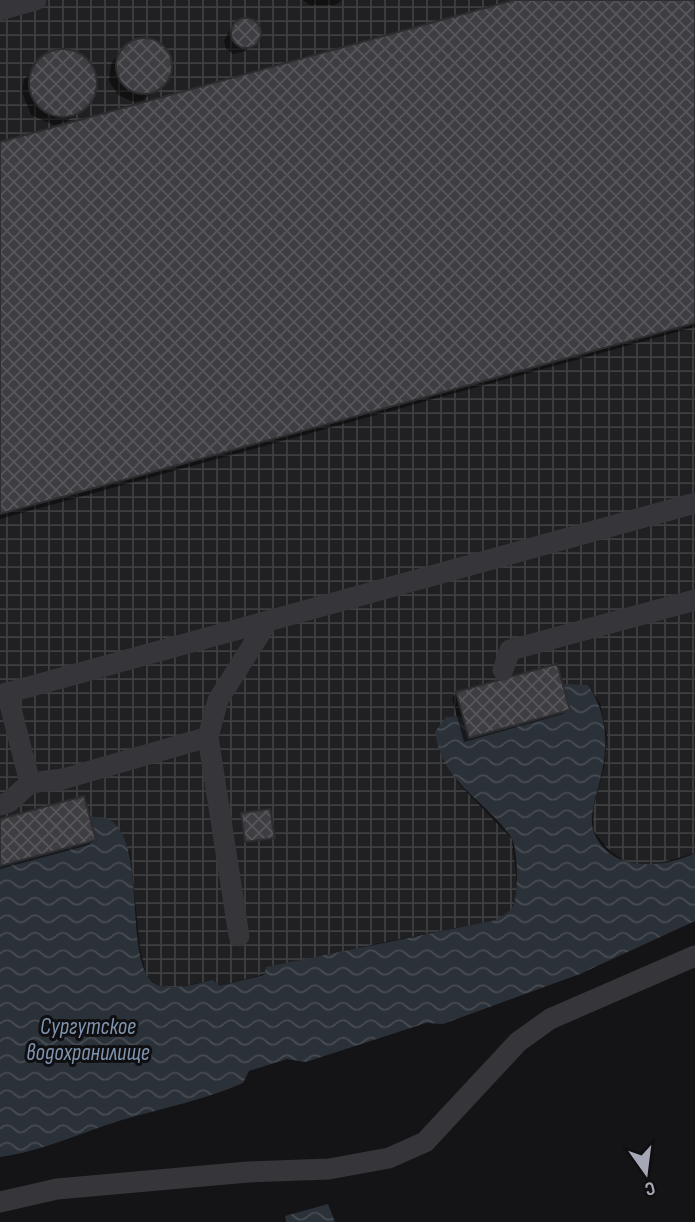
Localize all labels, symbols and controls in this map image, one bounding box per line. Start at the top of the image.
water label: Сургутское водохранилище [26,1013,150,1067]
north arrow [611,1138,681,1208]
text: С [642,1176,657,1200]

